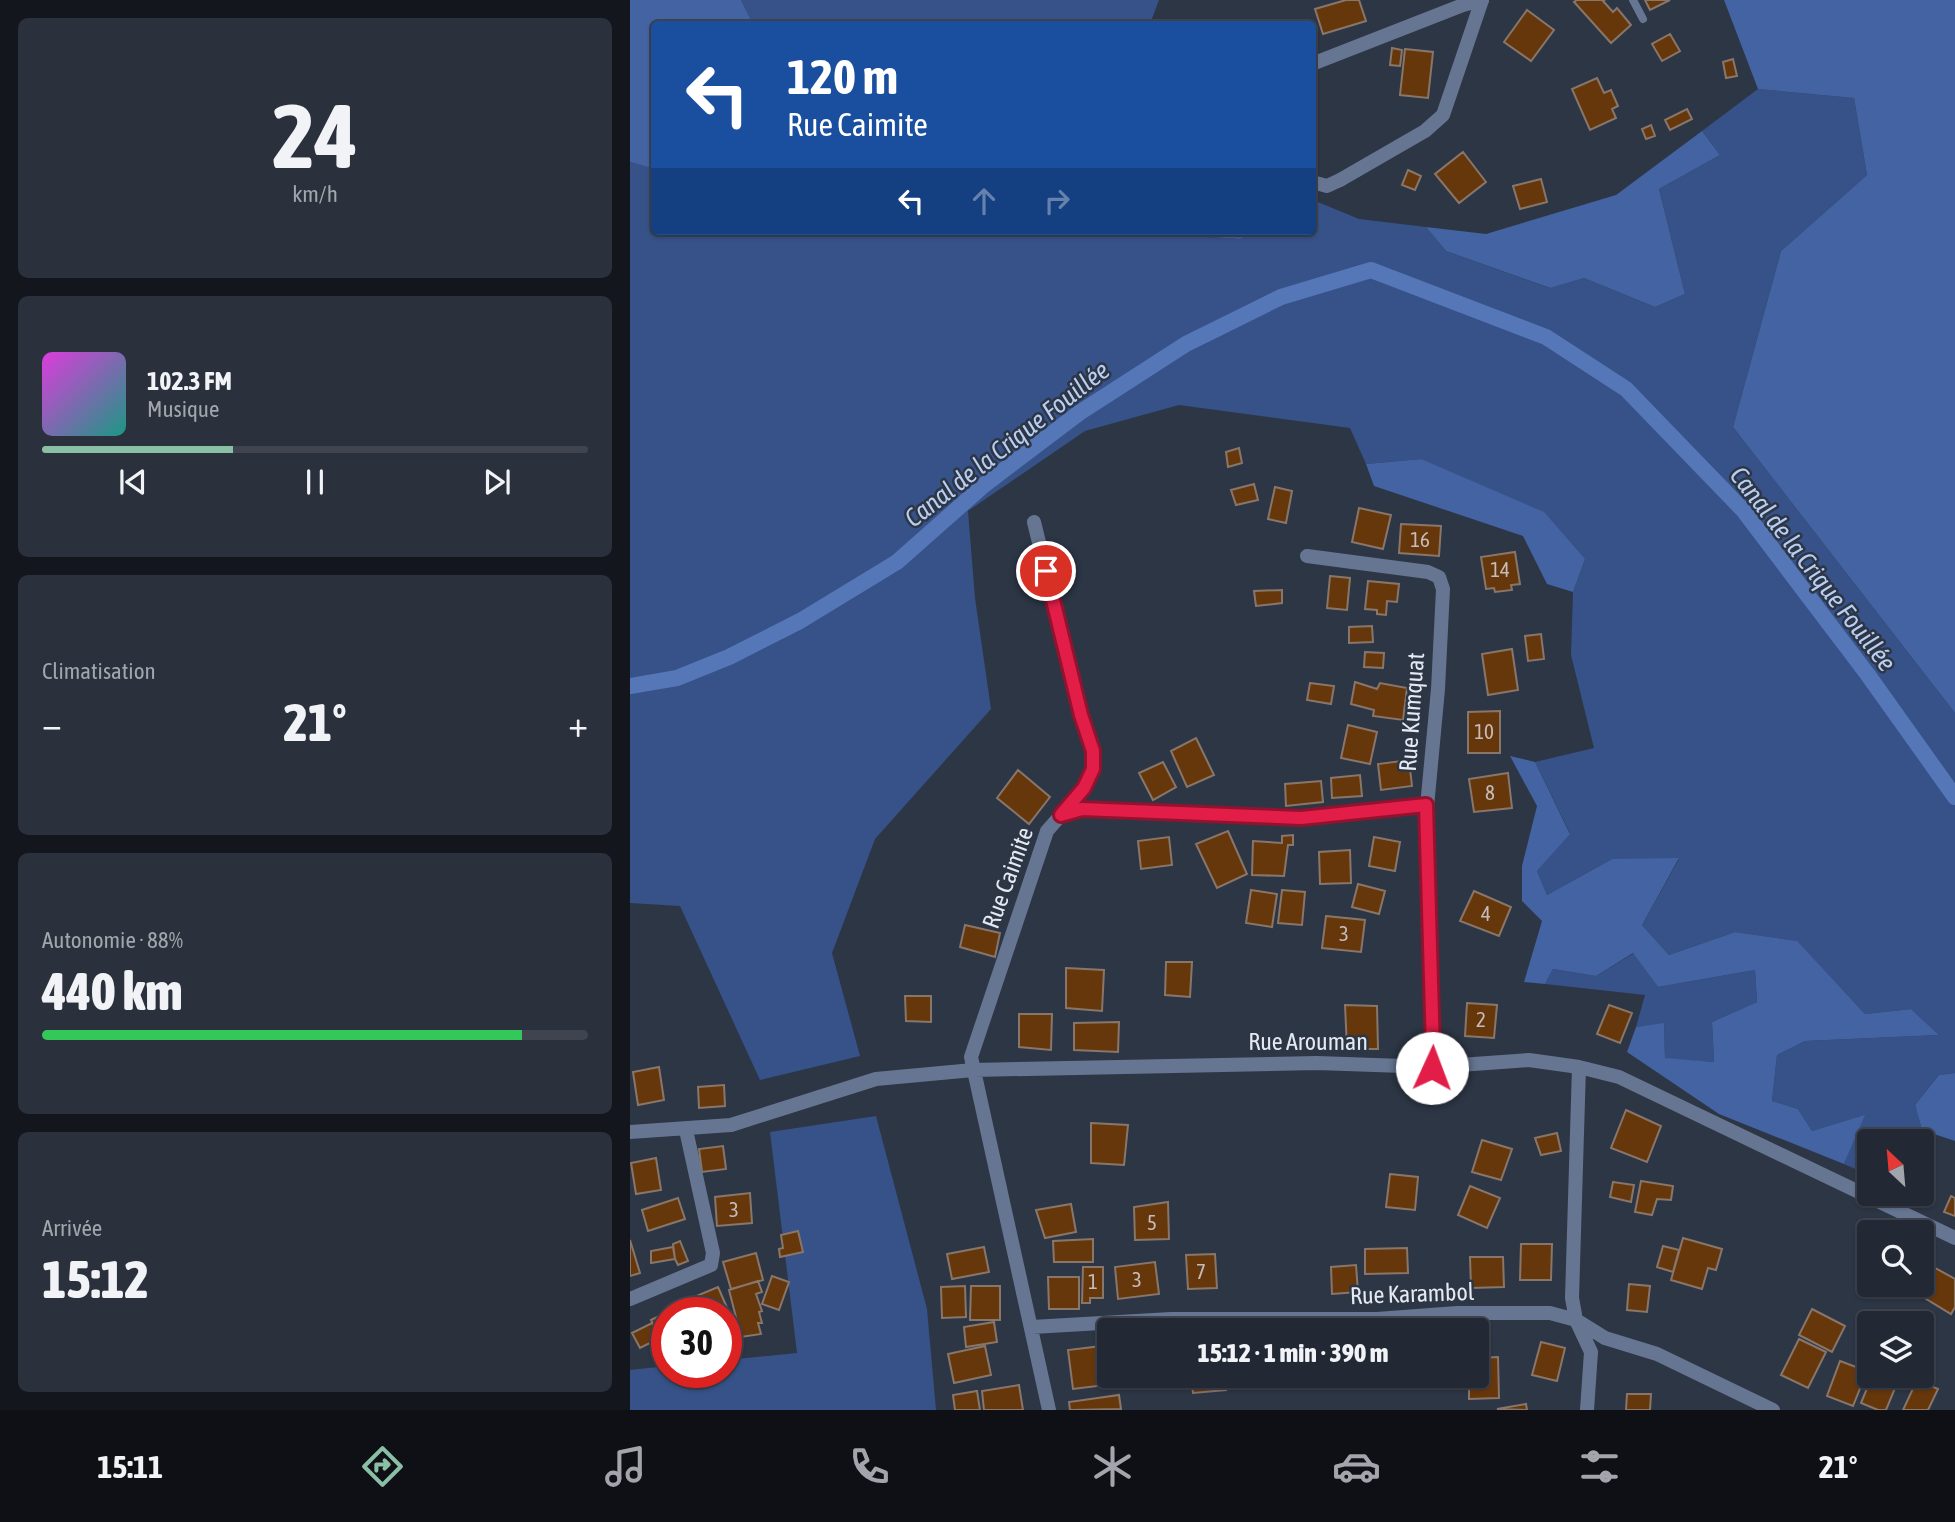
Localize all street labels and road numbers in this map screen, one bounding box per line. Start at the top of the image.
street label: Rue Kumquat [1394,651,1429,772]
street label: Rue Caimite [977,824,1038,932]
street label: Rue Arouman [1248,1028,1368,1055]
street label: Rue Karambol [1349,1278,1475,1309]

